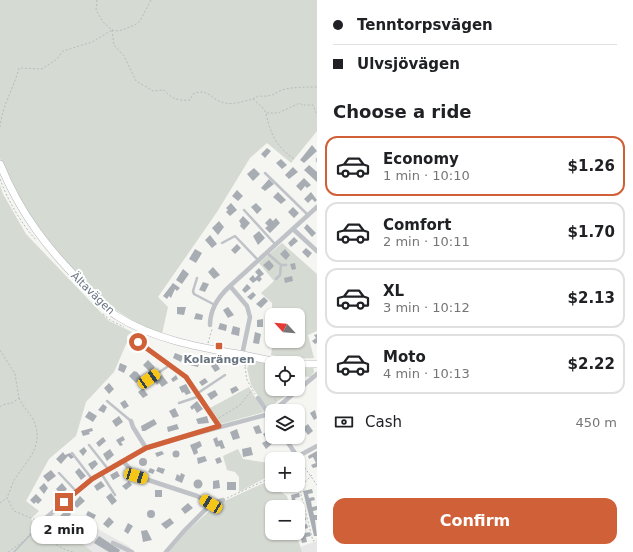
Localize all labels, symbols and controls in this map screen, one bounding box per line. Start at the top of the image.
text: Tenntorpsvägen [357,16,493,34]
text: Ulvsjövägen [357,55,460,73]
text: Choose a ride [333,101,472,122]
icon: car [335,148,371,184]
text: Economy [383,150,459,168]
text: $1.26 [568,157,615,175]
text: 1 min · 10:10 [383,168,470,183]
icon: car [335,214,371,250]
text: Comfort [383,216,451,234]
text: $1.70 [568,223,615,241]
text: 2 min · 10:11 [383,234,470,249]
street label: Ältavägen [68,269,117,317]
icon: car [335,280,371,316]
text: XL [383,282,404,300]
text: $2.13 [568,289,615,307]
text: 3 min · 10:12 [383,300,470,315]
north arrow [265,308,305,348]
map controls [265,308,305,540]
route start [129,333,147,351]
marker: Kolarängen [214,341,224,351]
icon: car [335,346,371,382]
text: Moto [383,348,426,366]
place label: Kolarängen [184,353,254,366]
text: $2.22 [568,355,615,373]
button: locate [265,356,305,396]
text: 4 min · 10:13 [383,366,470,381]
car [136,367,162,391]
button: layers [265,404,305,444]
icon: cash [333,411,355,433]
text: Cash [365,413,402,431]
text: 450 m [575,415,617,430]
button: + [265,452,305,492]
car [123,467,149,485]
route end [55,493,73,511]
car [198,493,224,515]
button: Confirm [333,498,617,544]
button: − [265,500,305,540]
callout: 2 min [31,516,97,544]
text: 2 min [44,522,84,537]

